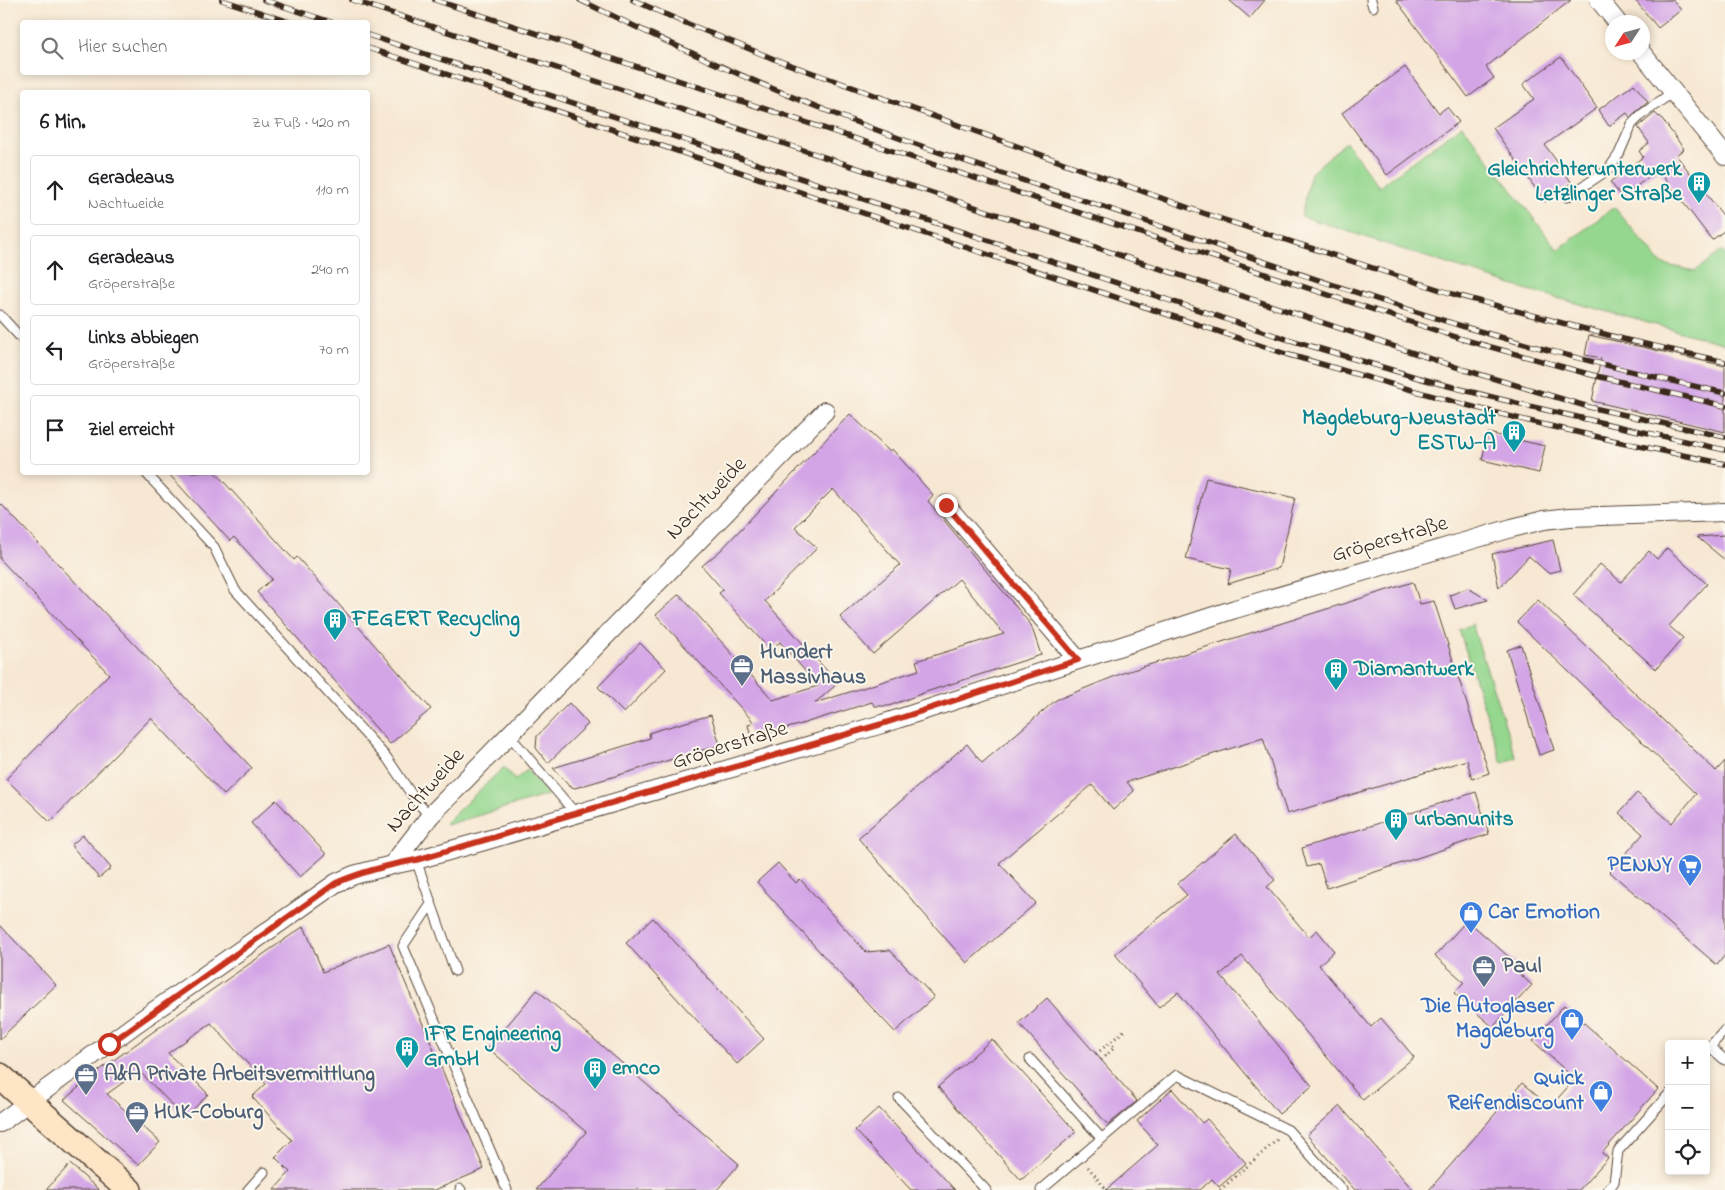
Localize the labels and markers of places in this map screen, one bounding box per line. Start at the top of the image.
place label: Gleichrichterunterwerk Letzlinger Straße [1487,154,1683,212]
building icon: Gleichrichterunterwerk Letzlinger Straße [1686,170,1712,204]
place label: Magdeburg-Neustadt ESTW-A [1302,403,1497,460]
building icon: Magdeburg-Neustadt ESTW-A [1501,419,1527,453]
place label: FEGERT Recycling [351,604,520,637]
building icon: FEGERT Recycling [322,607,348,641]
place label: Hundert Massivhaus [760,637,866,694]
office icon: Hundert Massivhaus [729,653,755,687]
place label: Diamantwerk [1353,654,1475,686]
building icon: Diamantwerk [1323,657,1349,691]
place label: urbanunits [1414,804,1514,836]
building icon: urbanunits [1383,807,1409,841]
place label: PENNY [1607,850,1673,882]
supermarket icon: PENNY [1677,853,1703,887]
place label: Car Emotion [1488,897,1600,929]
shop icon: Car Emotion [1458,900,1484,934]
place label: Paul [1502,951,1542,983]
office icon: Paul [1471,954,1497,988]
place label: Die Autoglaser Magdeburg [1420,991,1555,1049]
shop icon: Die Autoglaser Magdeburg [1559,1007,1585,1041]
place label: IFR Engineering GmbH [424,1019,561,1076]
building icon: IFR Engineering GmbH [394,1035,420,1069]
place label: emco [612,1053,660,1085]
building icon: emco [582,1056,608,1090]
place label: A&A Private Arbeitsvermittlung [104,1059,375,1092]
office icon: A&A Private Arbeitsvermittlung [73,1062,99,1096]
place label: Quick Reifendiscount [1448,1063,1585,1120]
shop icon: Quick Reifendiscount [1588,1079,1614,1113]
place label: HUK-Coburg [154,1097,263,1130]
office icon: HUK-Coburg [124,1100,150,1134]

